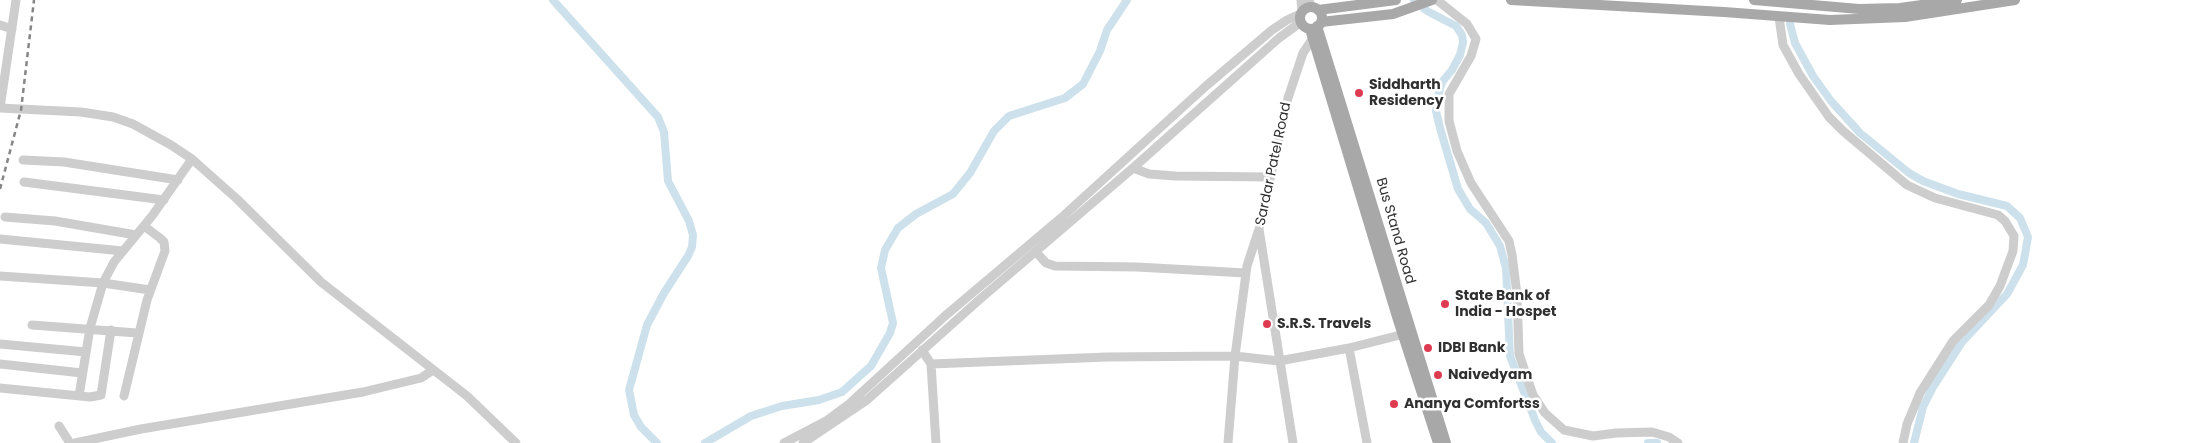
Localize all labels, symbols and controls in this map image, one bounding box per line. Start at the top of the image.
place label: Siddharth Residency [1369,77,1444,110]
marker: Siddharth Residency [1353,87,1365,99]
street label: Sardar Patel Road [1253,101,1295,227]
street label: Bus Stand Road [1372,176,1418,286]
place label: State Bank of India - Hospet [1455,288,1557,321]
marker: State Bank of India - Hospet [1439,298,1451,310]
place label: S.R.S. Travels [1277,316,1371,332]
marker: S.R.S. Travels [1261,318,1273,330]
place label: IDBI Bank [1438,340,1505,356]
marker: IDBI Bank [1422,342,1434,354]
place label: Naivedyam [1448,367,1532,383]
marker: Naivedyam [1432,369,1444,381]
place label: Ananya Comfortss [1404,396,1540,412]
marker: Ananya Comfortss [1388,398,1400,410]

